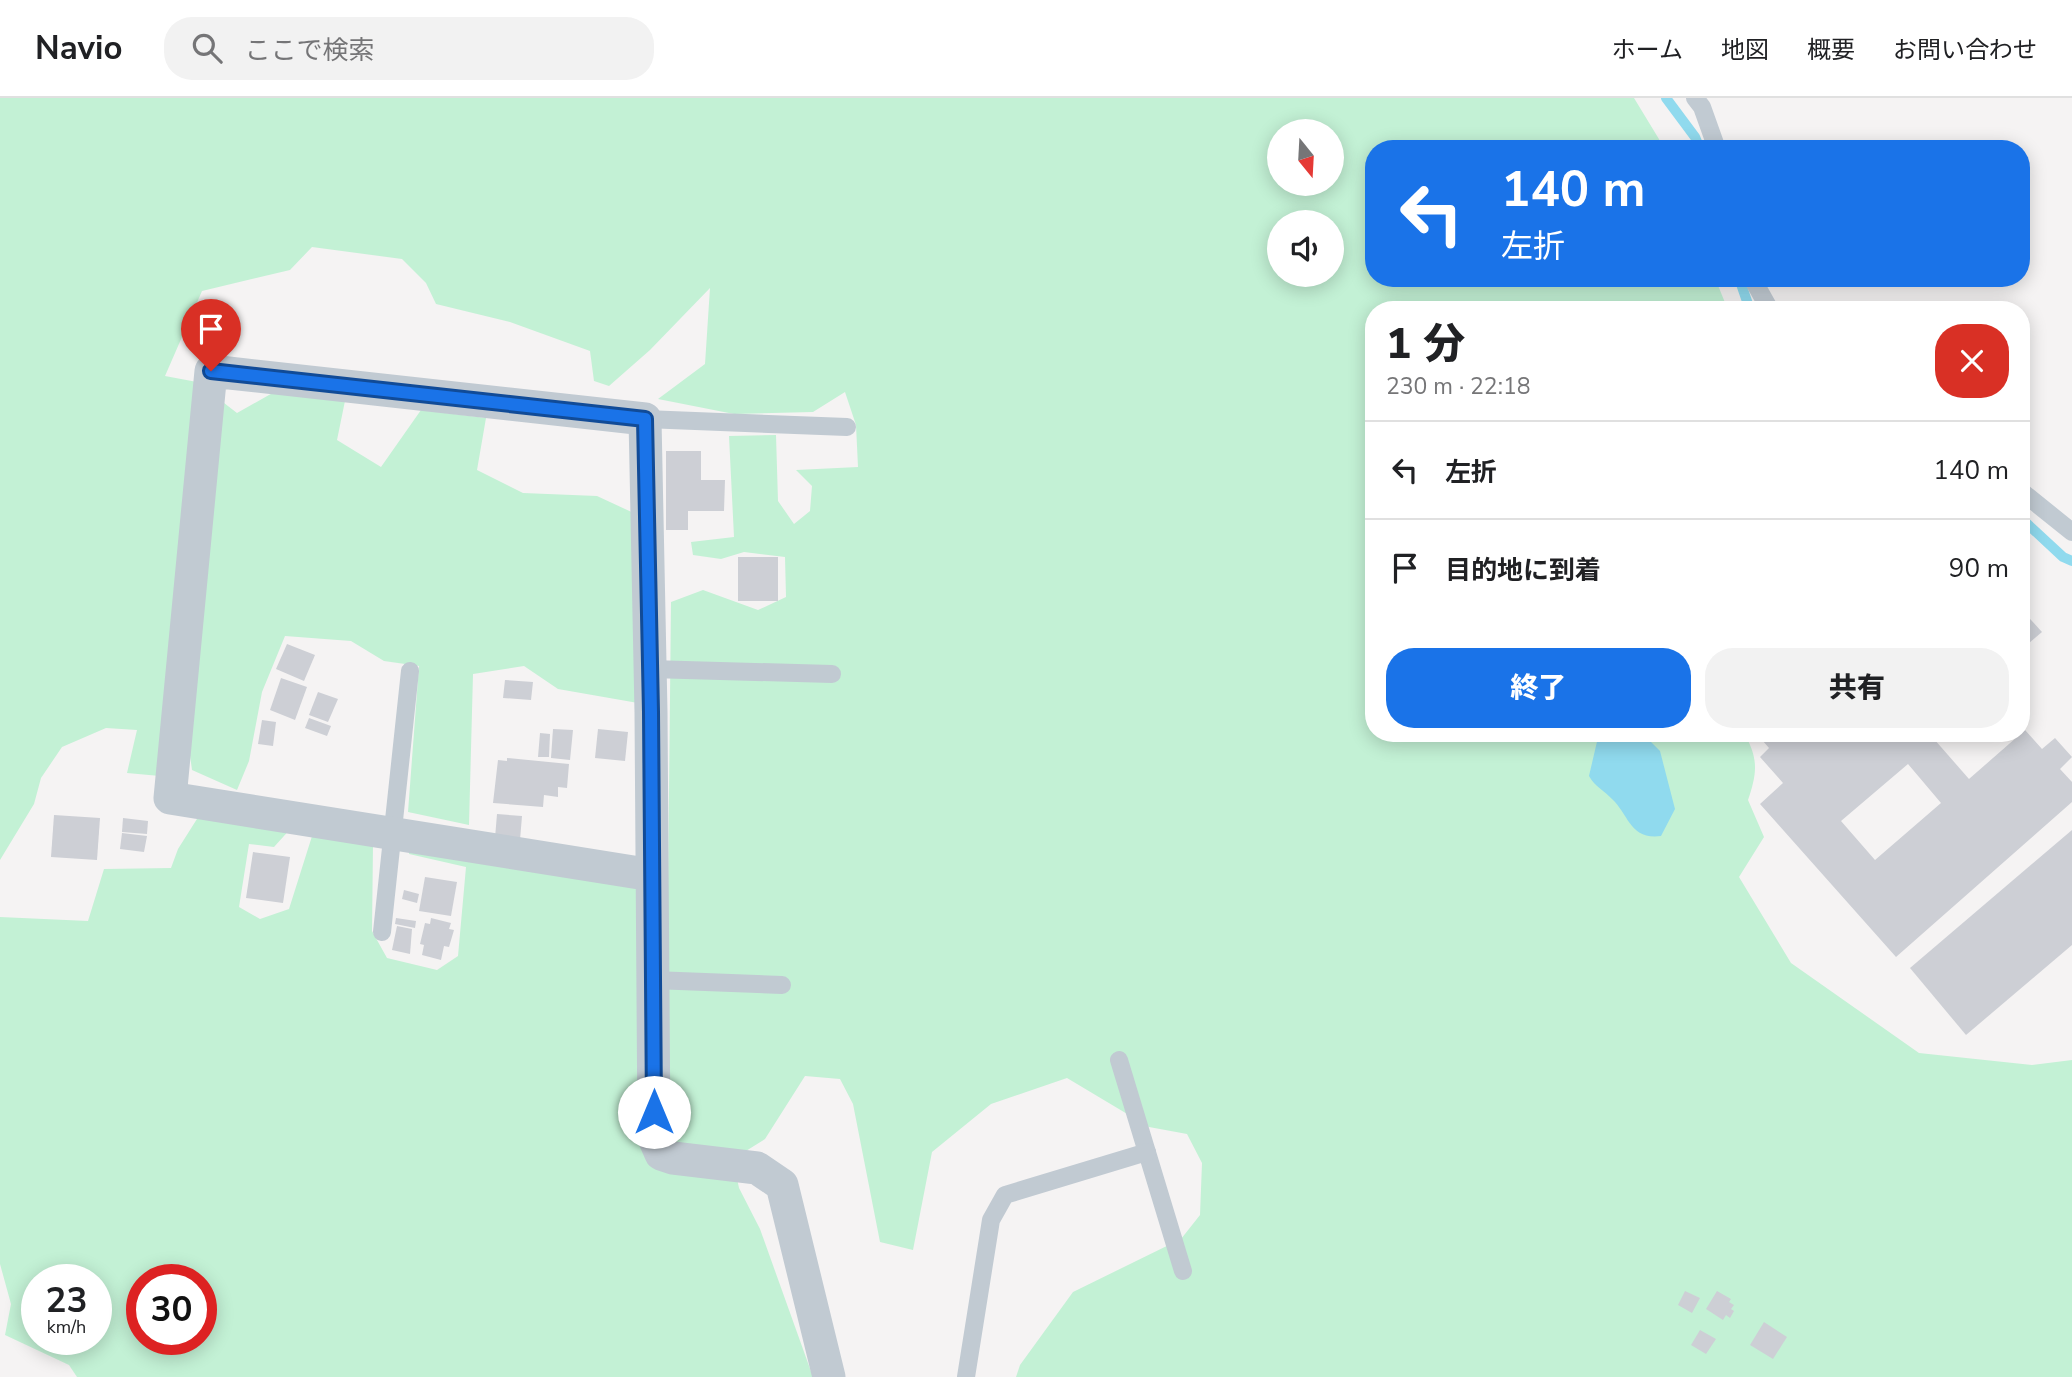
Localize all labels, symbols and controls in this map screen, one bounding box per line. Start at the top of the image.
search box [164,17,654,80]
text: Navio [35,26,122,71]
icon: search [188,29,226,67]
text: ここで検索 [244,33,374,68]
text: ホーム [1612,34,1683,66]
text: 地図 [1721,34,1769,66]
text: 概要 [1807,34,1855,66]
text: お問い合わせ [1893,34,2037,66]
north arrow [1267,119,1344,196]
map controls [1267,119,1344,287]
text: 140 m [1501,156,1645,223]
icon: left [1386,168,1477,259]
button: sound [1267,210,1344,287]
text: 左折 [1501,225,1565,268]
pin [181,299,241,371]
icon: arrive [192,310,230,348]
text: 1 分 [1386,316,1465,373]
button: close [1935,324,2009,398]
text: 230 m · 22:18 [1386,371,1531,402]
icon: left [1386,451,1424,489]
text: 140 m [1933,453,2009,488]
text: 左折 [1445,455,1497,490]
icon: arrive [1386,549,1424,587]
text: 90 m [1949,551,2009,586]
text: 目的地に到着 [1445,553,1601,588]
button: 終了 [1386,648,1691,728]
button: 共有 [1705,648,2009,728]
position arrow [617,1075,691,1149]
speed limit sign: 30 [126,1264,217,1355]
text: 23 [45,1277,88,1324]
text: km/h [47,1315,86,1339]

